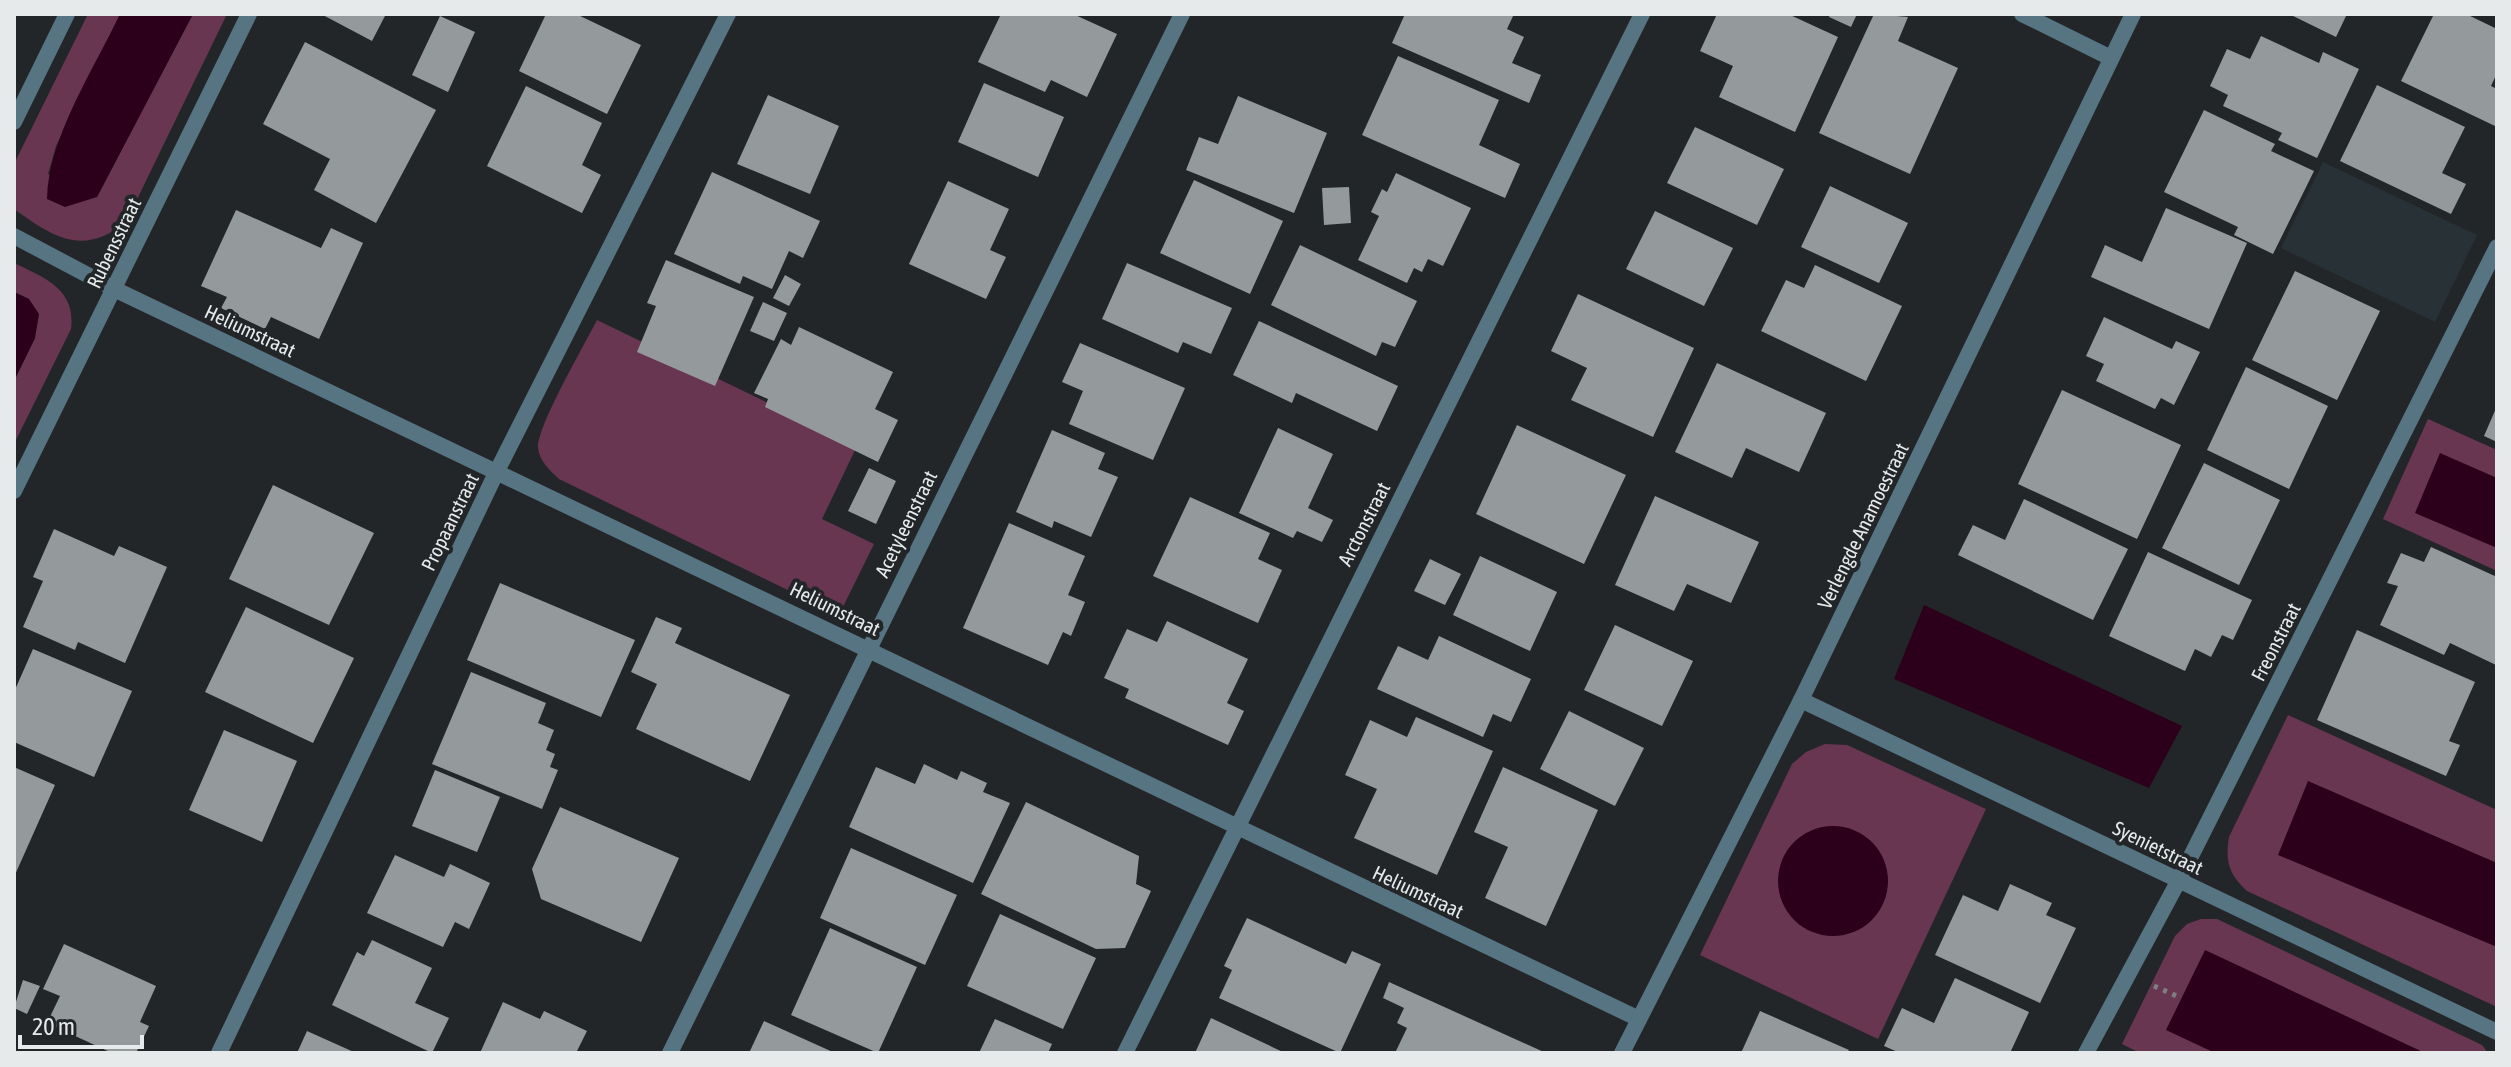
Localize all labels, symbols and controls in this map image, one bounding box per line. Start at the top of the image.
street label: Rubensstraat [82,194,145,292]
street label: Heliumstraat [201,300,299,362]
street label: Verlengde Anamoestraat [1812,439,1913,613]
street label: Acetyleenstraat [870,466,941,581]
street label: Propaanstraat [416,469,483,574]
street label: Arctonstraat [1333,478,1394,569]
street label: Heliumstraat [786,577,884,640]
street label: Freonstraat [2246,599,2305,685]
street label: Syenietstraat [2110,816,2207,879]
street label: Heliumstraat [1369,861,1467,923]
scale bar [20,999,142,1049]
text: 20 m [32,1013,75,1040]

